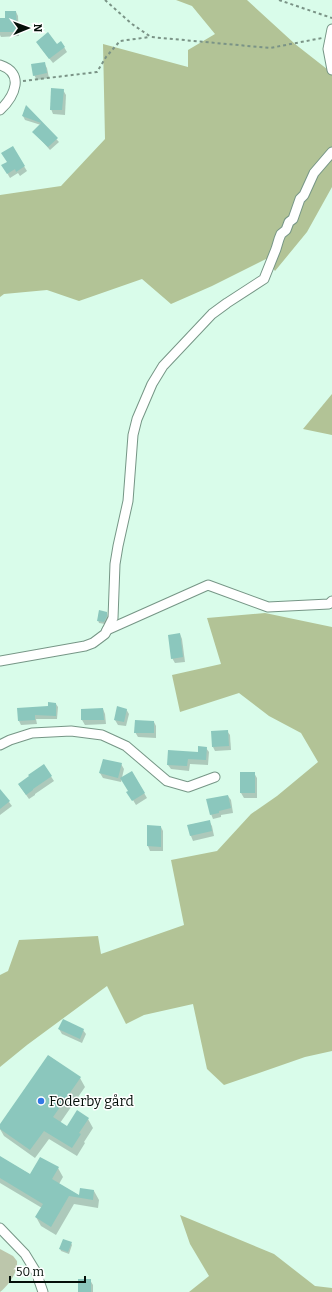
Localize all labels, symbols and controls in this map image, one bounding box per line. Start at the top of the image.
north arrow [8,8,48,48]
text: N [31,23,44,33]
place label: Foderby gård [49,1093,134,1110]
marker: Foderby gård [36,1096,46,1106]
scale bar [10,1258,85,1284]
text: 50 m [16,1265,45,1279]

